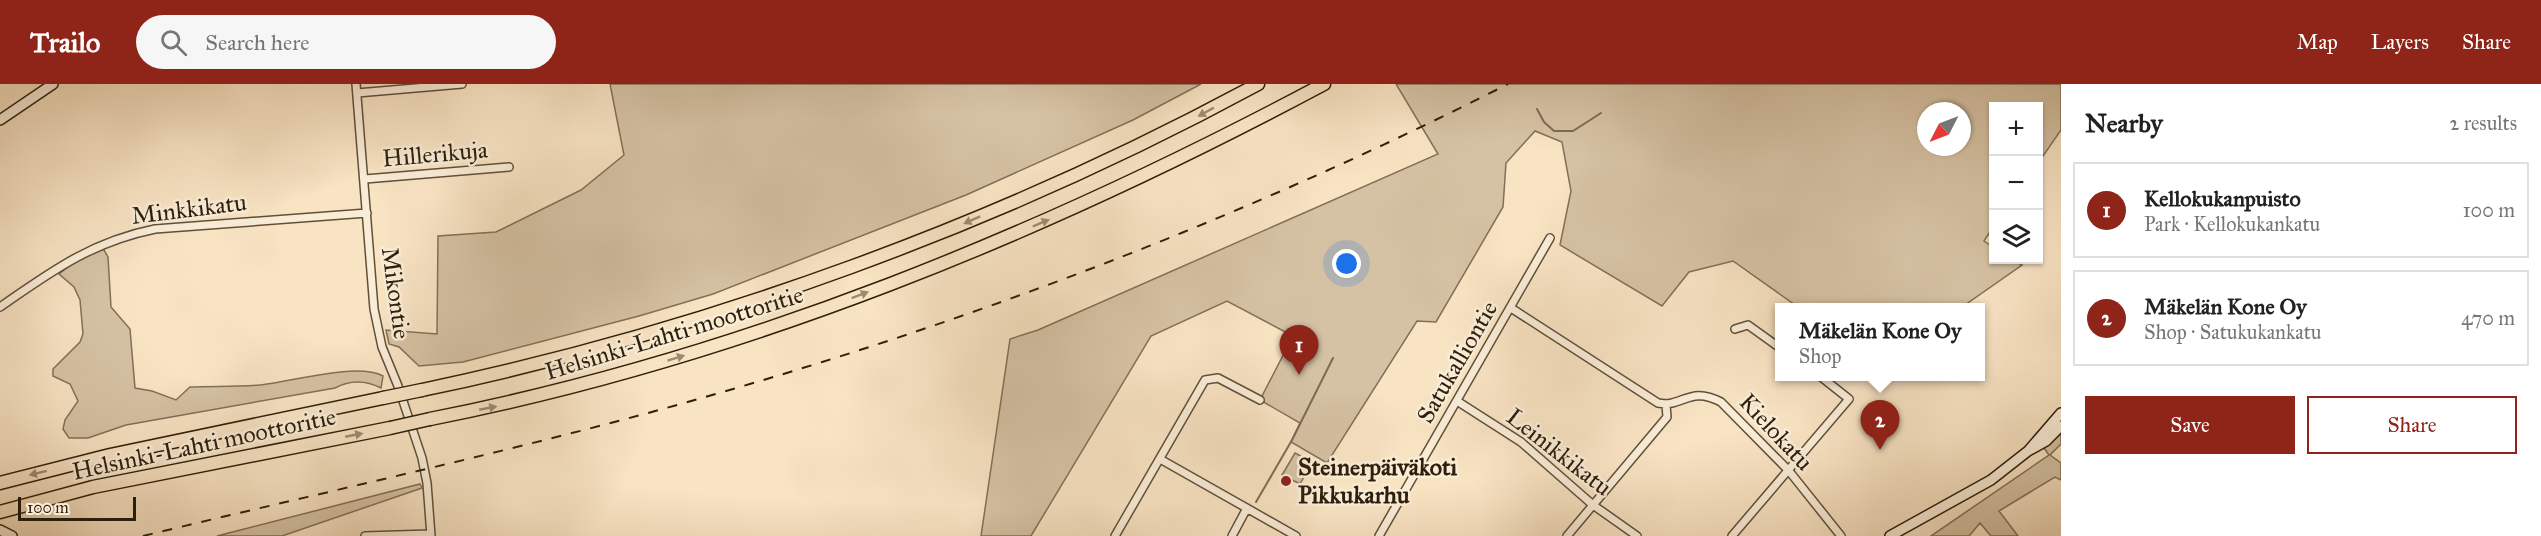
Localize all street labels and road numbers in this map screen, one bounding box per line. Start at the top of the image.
street label: Hillerikuja [381,134,490,174]
street label: Minkkikatu [130,187,248,231]
street label: Mikontie [375,245,417,341]
street label: Helsinki-Lahti moottoritie [541,279,807,387]
street label: Satukalliontie [1410,296,1504,428]
street label: Kielokatu [1733,387,1819,477]
street label: Helsinki-Lahti moottoritie [70,401,338,487]
street label: Leinikkikatu [1500,402,1618,503]

